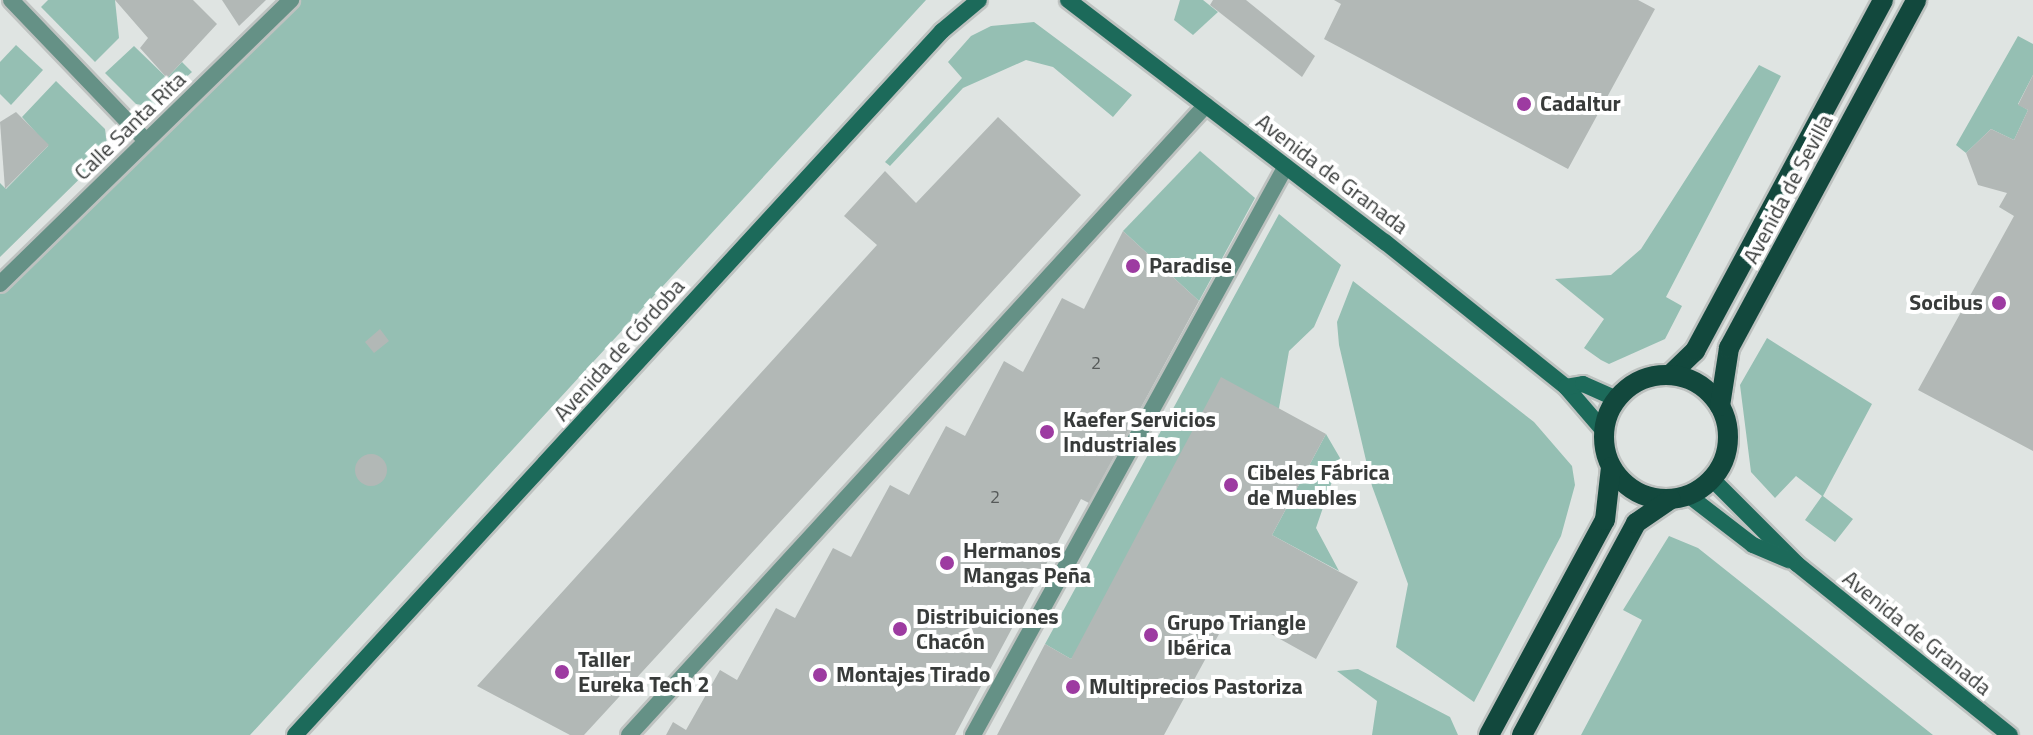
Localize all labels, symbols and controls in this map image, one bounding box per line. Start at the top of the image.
street label: Calle Santa Rita [69,66,191,186]
place label: Cadaltur [1540,91,1621,117]
marker: Cadaltur [1515,95,1533,113]
street label: Avenida de Granada [1251,108,1413,240]
street label: Avenida de Sevilla [1738,110,1838,268]
place label: Paradise [1149,253,1232,279]
marker: Paradise [1124,257,1142,275]
street label: Avenida de Córdoba [548,273,690,427]
place label: Socibus [1909,290,1983,316]
marker: Socibus [1990,294,2008,312]
house number: 2 [1091,352,1101,374]
place label: Kaefer Servicios Industriales [1063,406,1216,458]
marker: Kaefer Servicios Industriales [1038,423,1056,441]
place label: Cibeles Fábrica de Muebles [1247,459,1390,510]
marker: Cibeles Fábrica de Muebles [1222,476,1240,494]
house number: 2 [990,486,1000,508]
place label: Hermanos Mangas Peña [963,537,1091,588]
marker: Hermanos Mangas Peña [938,554,956,572]
street label: Avenida de Granada [1837,565,1997,701]
place label: Distribuiciones Chacón [916,603,1059,654]
place label: Grupo Triangle Ibérica [1167,609,1306,660]
marker: Distribuiciones Chacón [891,620,909,638]
marker: Grupo Triangle Ibérica [1142,626,1160,644]
place label: Taller Eureka Tech 2 [578,646,710,698]
place label: Montajes Tirado [836,662,990,688]
marker: Taller Eureka Tech 2 [553,663,571,681]
marker: Montajes Tirado [811,666,829,684]
place label: Multiprecios Pastoriza [1089,674,1303,700]
marker: Multiprecios Pastoriza [1064,678,1082,696]

